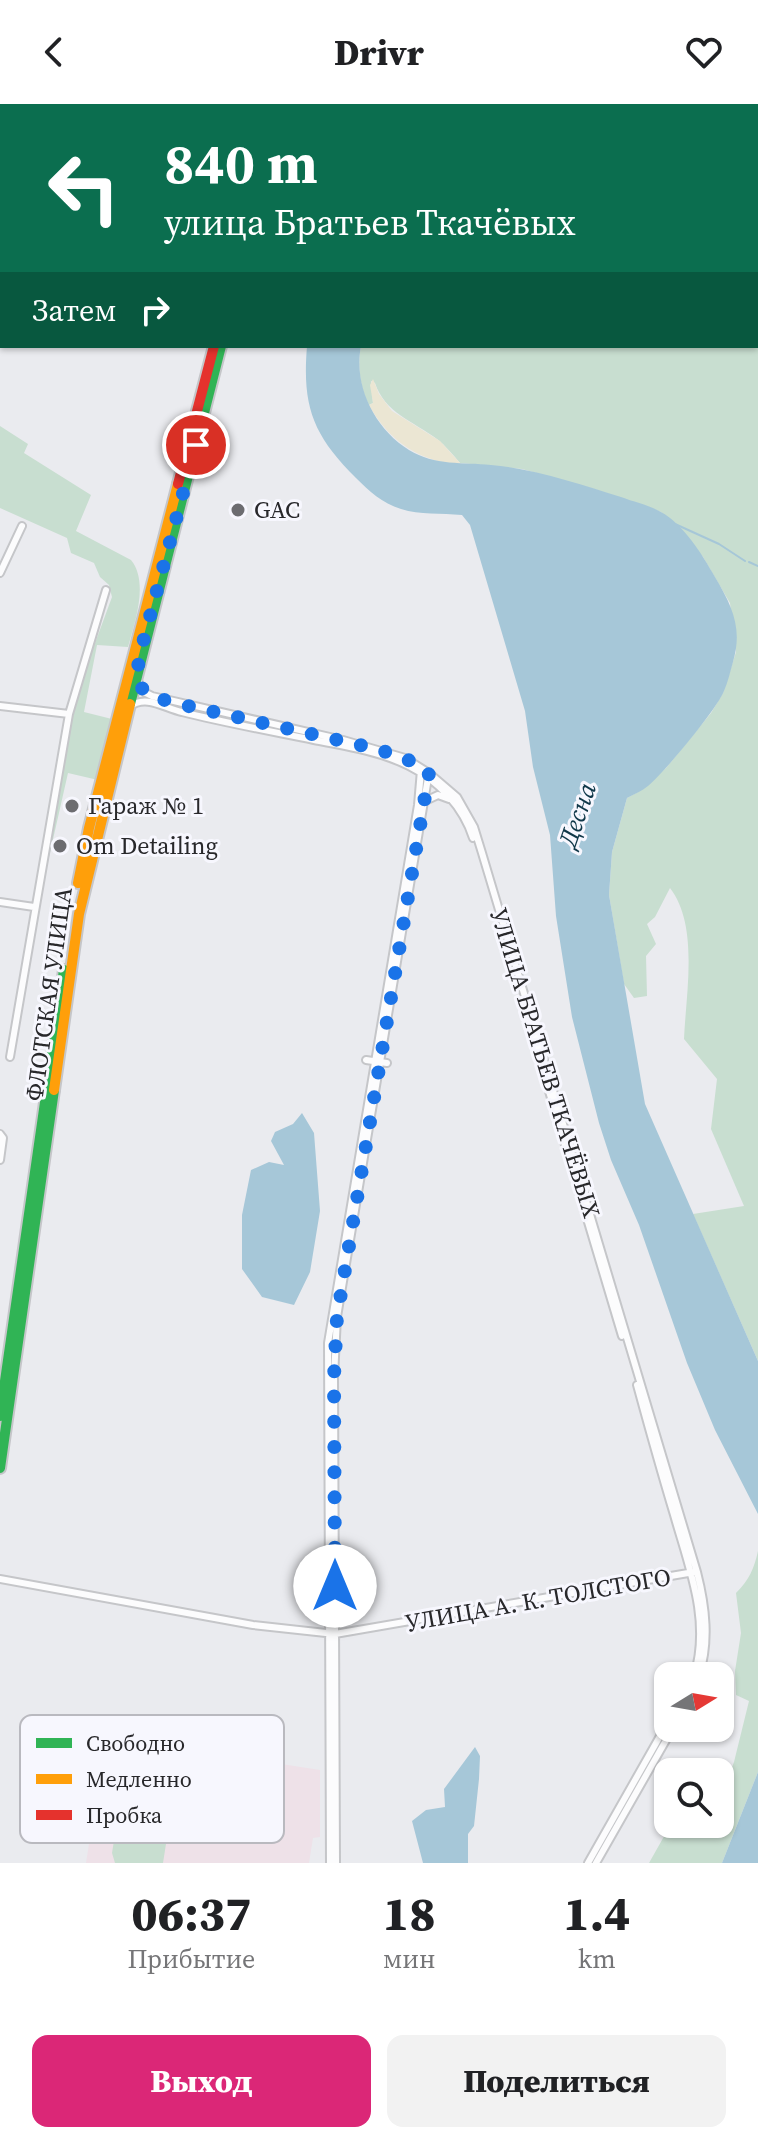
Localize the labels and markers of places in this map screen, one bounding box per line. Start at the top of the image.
pin [162,411,230,479]
place label: GAC [254,493,300,526]
marker: GAC [229,501,247,519]
place label: Гараж № 1 [88,789,204,822]
marker: Гараж № 1 [63,797,81,815]
place label: Om Detailing [76,829,218,862]
marker: Om Detailing [51,837,69,855]

